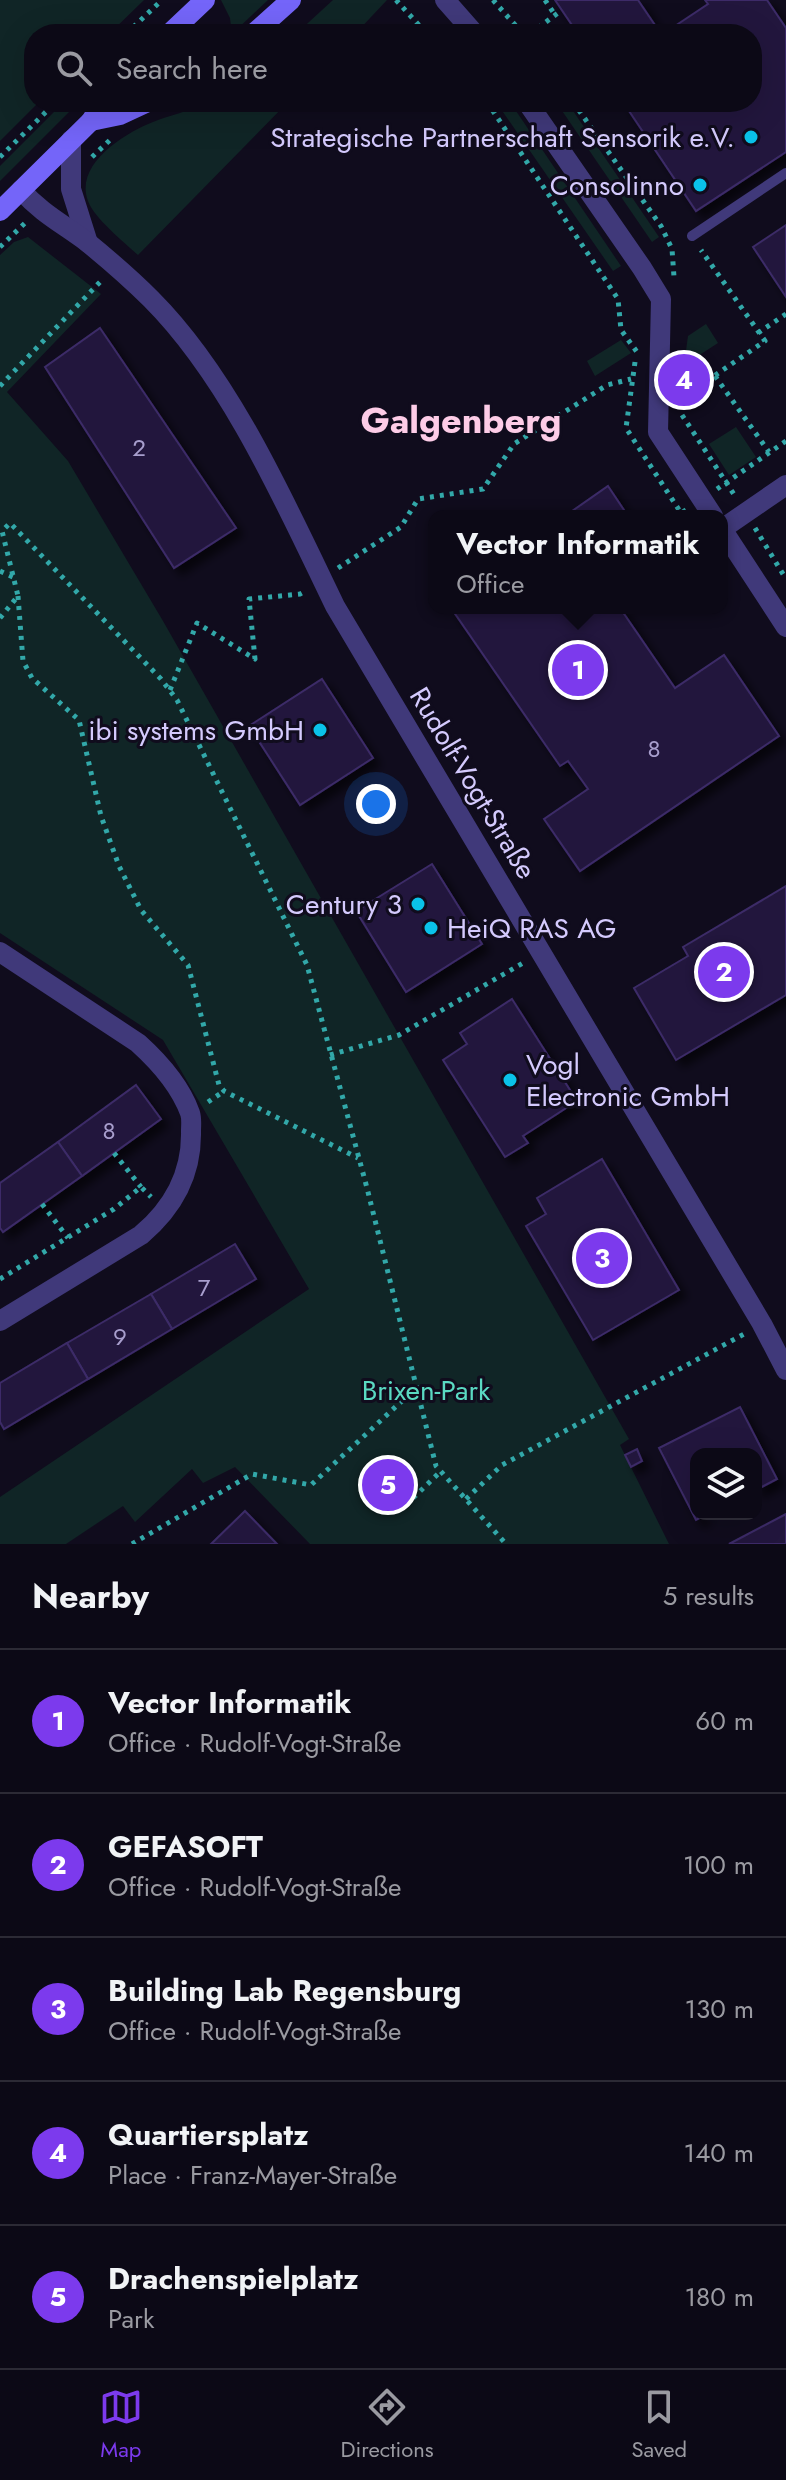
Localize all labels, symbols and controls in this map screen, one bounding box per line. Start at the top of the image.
search box [24,24,762,112]
icon: search [52,46,96,90]
text: Search here [116,47,268,90]
place label: Strategische Partnerschaft Sensorik e.V. [270,117,735,158]
marker: Strategische Partnerschaft Sensorik e.V. [742,128,760,146]
place label: Consolinno [550,165,684,206]
marker: Consolinno [691,176,709,194]
pin: 4 [658,350,710,410]
district label: Galgenberg [361,394,561,446]
house number: 2 [132,430,146,465]
popup [428,510,728,614]
text: Vector Informatik [456,522,700,565]
text: Office [456,565,524,603]
pin: 1 [552,640,604,700]
street label: Rudolf-Vogt-Straße [399,679,547,887]
place label: ibi systems GmbH [88,710,304,751]
marker: ibi systems GmbH [311,721,329,739]
house number: 8 [647,731,661,766]
your location [356,784,396,824]
place label: Century 3 [286,884,402,925]
marker: Century 3 [409,895,427,913]
place label: HeiQ RAS AG [447,908,617,949]
marker: HeiQ RAS AG [422,919,440,937]
pin: 2 [698,942,750,1002]
place label: Vogl Electronic GmbH [526,1044,730,1117]
marker: Vogl Electronic GmbH [501,1071,519,1089]
house number: 8 [102,1113,116,1148]
pin: 3 [576,1228,628,1288]
house number: 7 [198,1270,211,1305]
house number: 9 [113,1319,127,1354]
park label: Brixen-Park [362,1370,491,1411]
map controls [690,1448,762,1520]
button: layers [690,1448,762,1520]
pin: 5 [362,1455,414,1515]
text: Nearby [32,1572,149,1621]
text: 5 results [663,1577,754,1615]
text: Vector Informatik [108,1681,351,1724]
text: 1 [51,1702,65,1740]
text: 60 m [695,1702,754,1740]
text: Office · Rudolf-Vogt-Straße [108,1724,401,1762]
text: GEFASOFT [108,1825,263,1868]
text: 2 [49,1846,67,1884]
text: 100 m [683,1846,754,1884]
text: Office · Rudolf-Vogt-Straße [108,1868,401,1906]
text: Building Lab Regensburg [108,1969,461,2012]
text: 3 [50,1990,66,2028]
text: 130 m [684,1990,754,2028]
text: Office · Rudolf-Vogt-Straße [108,2012,401,2050]
text: Quartiersplatz [108,2113,309,2156]
text: 4 [49,2134,67,2172]
text: 140 m [683,2134,754,2172]
text: Place · Franz-Mayer-Straße [108,2156,397,2194]
text: Drachenspielplatz [108,2257,359,2300]
text: 5 [50,2278,66,2316]
text: 180 m [684,2278,754,2316]
text: Park [108,2300,154,2338]
tab: Map [99,2385,143,2465]
tab: Directions [341,2385,434,2465]
tab: Saved [631,2385,687,2465]

